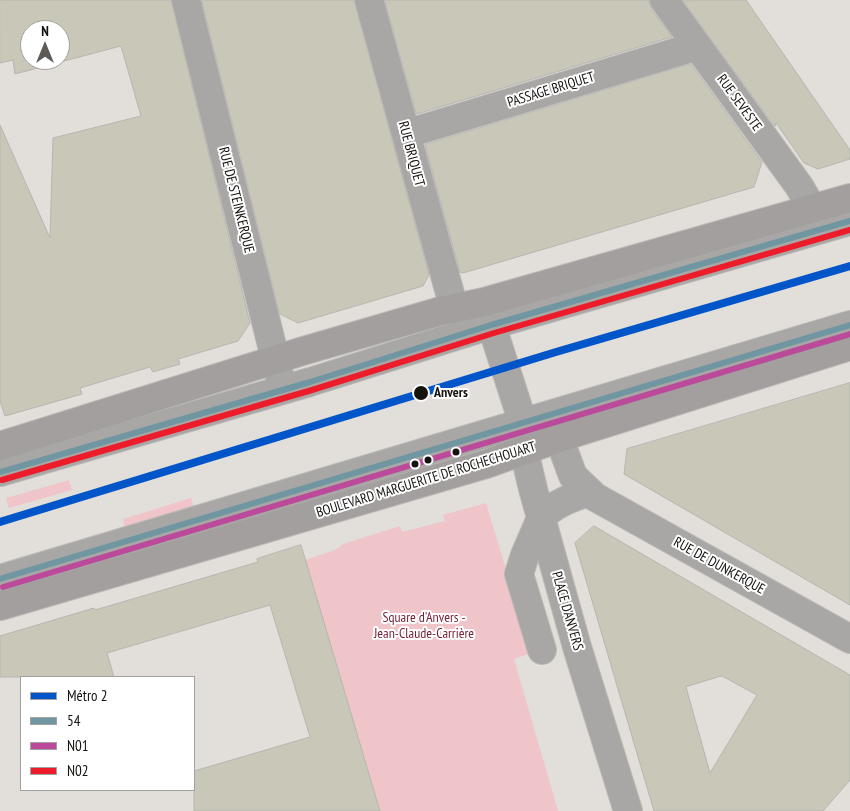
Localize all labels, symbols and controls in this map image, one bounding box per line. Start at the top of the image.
north arrow [20,20,70,70]
text: N [41,22,49,40]
street label: PASSAGE BRIQUET [505,69,597,111]
street label: RUE SEVESTE [713,71,765,135]
street label: RUE BRIQUET [394,120,428,188]
street label: RUE DE STEINKERQUE [215,145,257,255]
marker: Anvers [412,384,430,402]
place label: Anvers [434,385,468,401]
street label: BOULEVARD MARGUERITE DE ROCHECHOUART [314,439,538,521]
unlabelled marker [451,447,461,457]
unlabelled marker [423,455,433,465]
unlabelled marker [410,459,420,469]
street label: RUE DE DUNKERQUE [670,534,768,598]
street label: PLACE D'ANVERS [548,570,586,652]
park label: Square d'Anvers - Jean-Claude-Carrière [374,610,474,642]
legend [20,676,195,791]
text: Métro 2 [67,686,107,705]
text: 54 [67,711,81,730]
text: N01 [67,736,89,755]
text: N02 [67,761,89,780]

